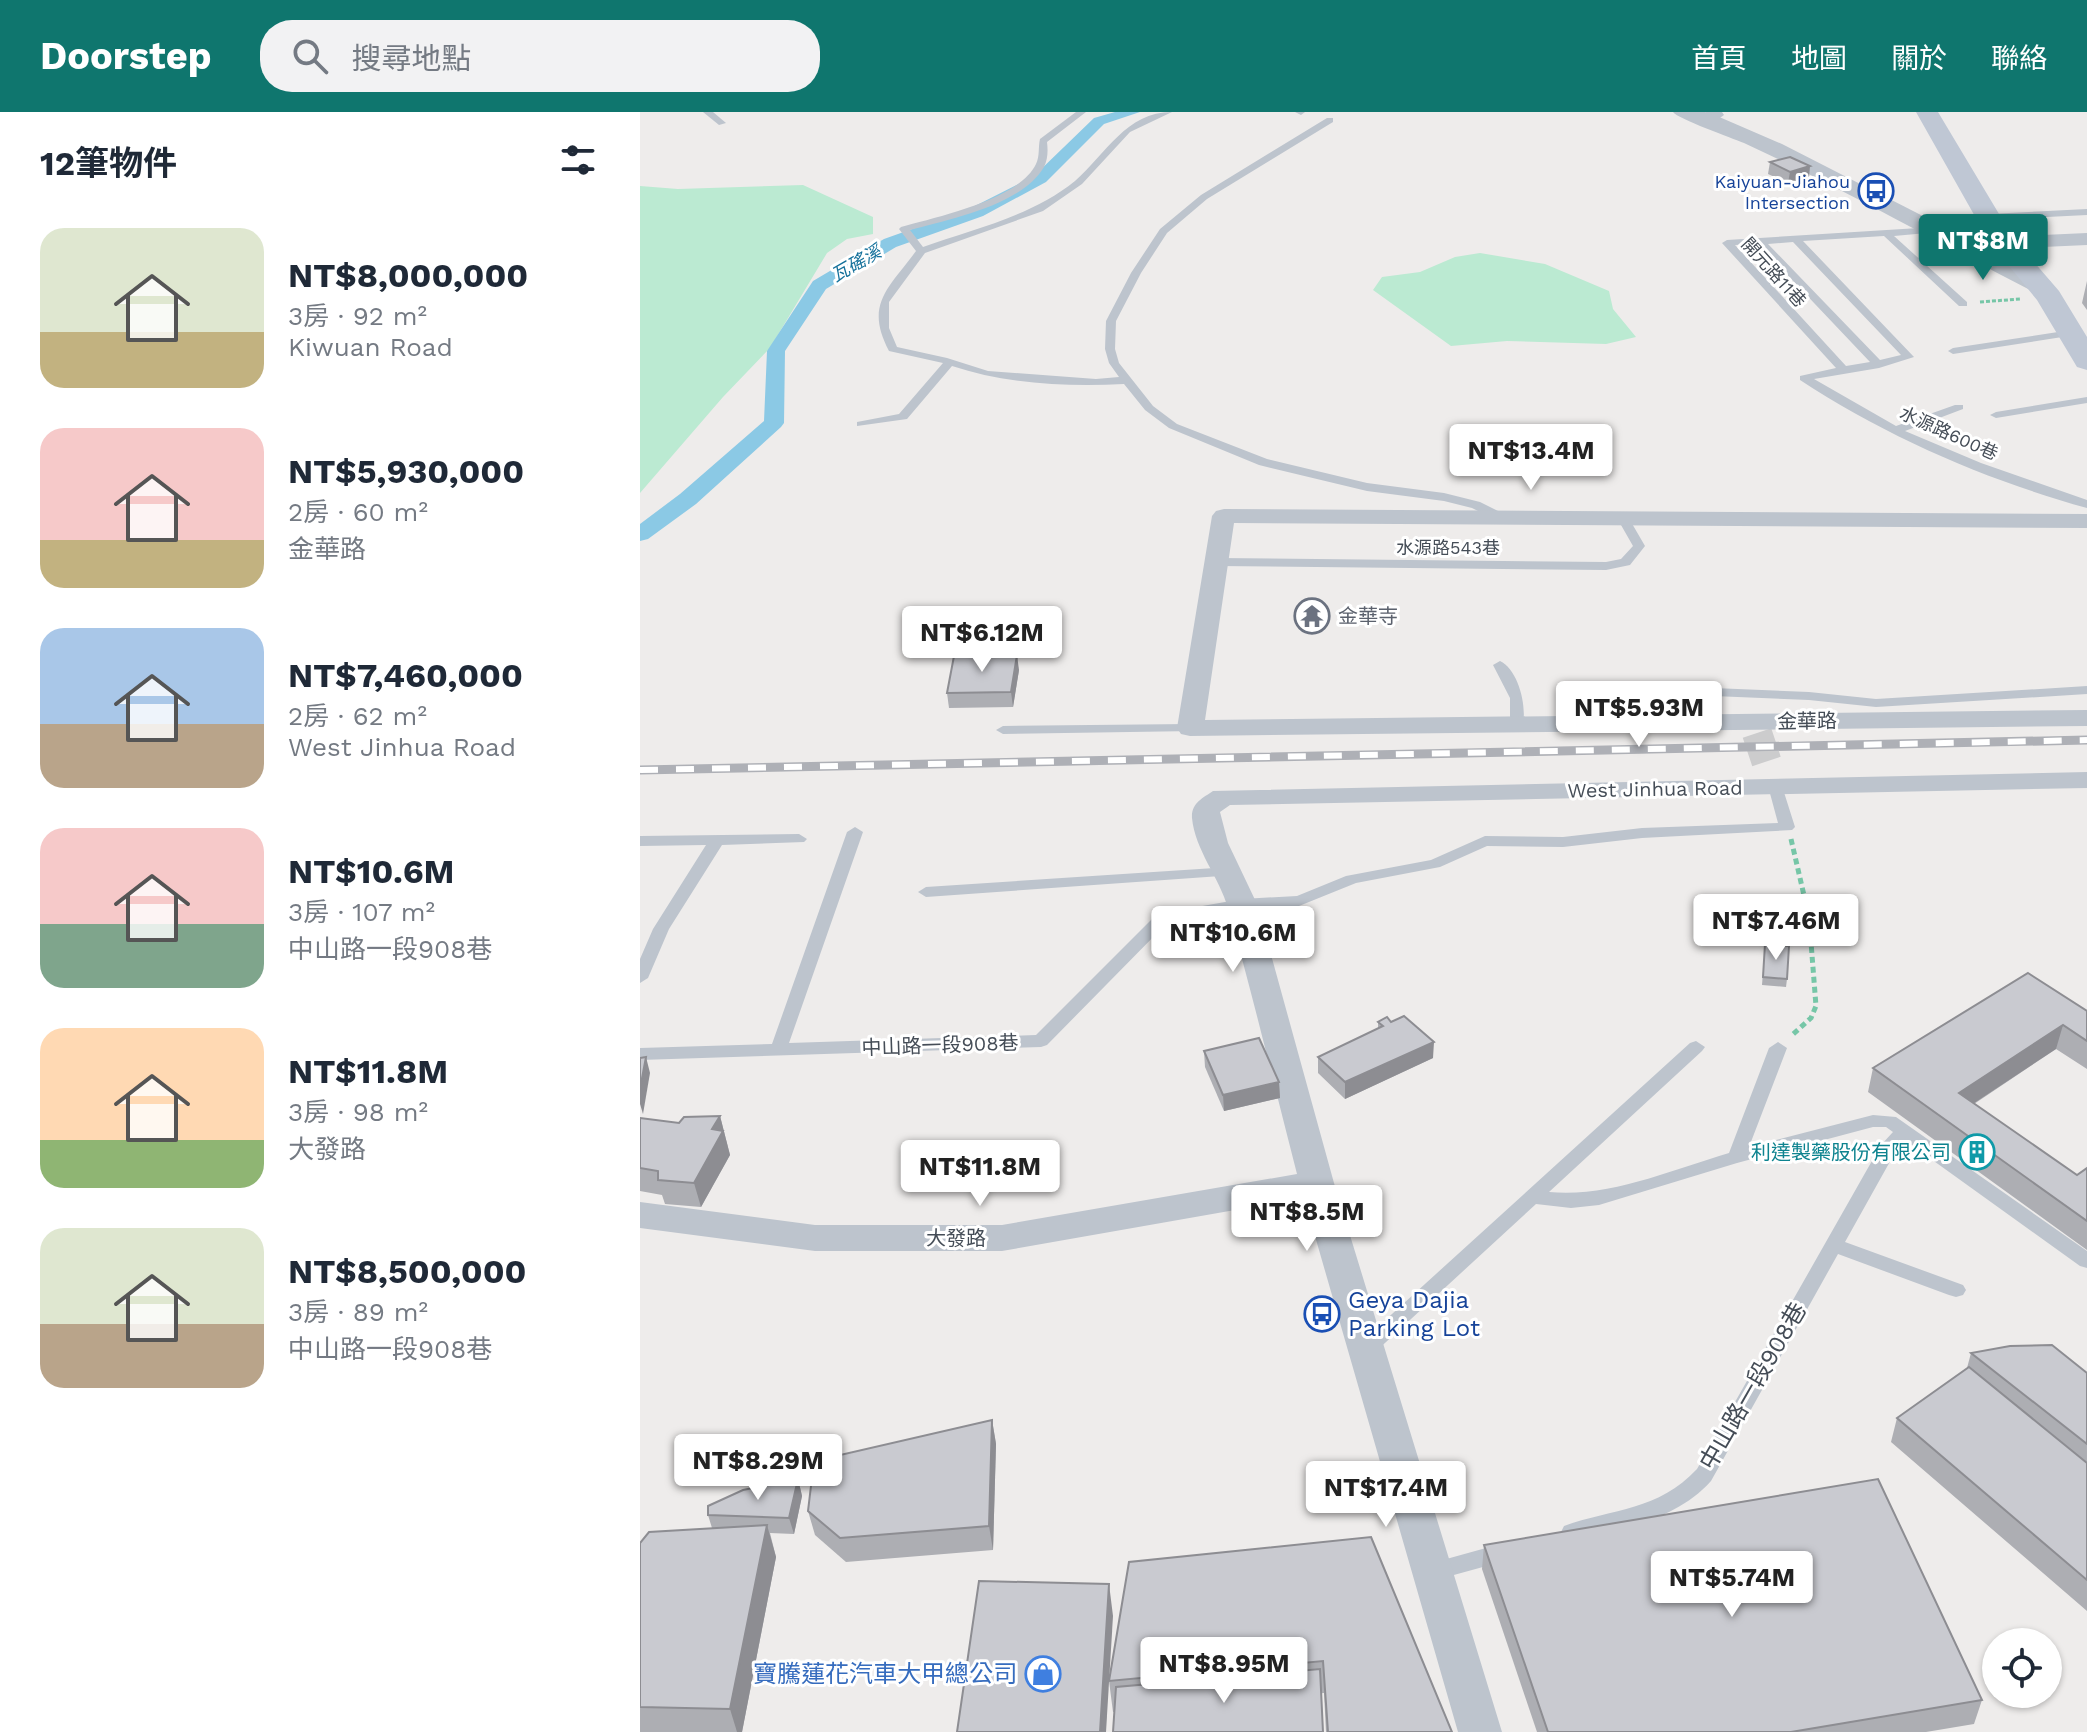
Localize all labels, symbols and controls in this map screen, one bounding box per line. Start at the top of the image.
search box [260,20,820,92]
text: Doorstep [40,34,212,78]
icon: search [288,34,332,78]
text: 搜尋地點 [352,41,472,76]
text: 首頁 [1691,42,1747,75]
text: 地圖 [1791,42,1847,75]
text: 關於 [1891,42,1947,75]
text: 聯絡 [1991,42,2047,75]
icon: filters [556,138,600,182]
text: 12筆物件 [40,143,177,183]
place label: Kaiyuan-Jiahou Intersection [1714,171,1850,213]
bus stop icon: Kaiyuan-Jiahou Intersection [1857,172,1895,210]
pin: NT$8M [1927,214,2039,282]
text: NT$8M [1937,225,2029,255]
street label: 開元路11巷 [1737,233,1811,311]
water label: 瓦磘溪 [827,239,887,286]
text: NT$8,000,000 [288,255,528,295]
icon: home [104,260,200,356]
text: 3房 · 92 m² [288,301,427,331]
text: Kiwuan Road [288,332,453,362]
street label: 水源路600巷 [1897,402,2001,464]
pin: NT$13.4M [1448,424,1614,492]
text: NT$13.4M [1467,435,1595,465]
text: NT$5,930,000 [288,451,524,491]
icon: home [104,460,200,556]
text: 2房 · 60 m² [288,497,428,527]
text: 金華路 [288,534,366,564]
street label: 水源路543巷 [1396,537,1500,558]
temple icon: 金華寺 [1293,597,1331,635]
place label: 金華寺 [1338,604,1398,628]
pin: NT$6.12M [899,606,1065,674]
text: NT$6.12M [920,617,1044,647]
text: NT$7,460,000 [288,655,523,695]
icon: home [104,660,200,756]
pin: NT$5.93M [1556,681,1722,749]
text: NT$5.93M [1574,692,1704,722]
text: 2房 · 62 m² [288,701,427,731]
street label: 金華路 [1777,708,1837,734]
text: West Jinhua Road [288,732,516,762]
street label: West Jinhua Road [1567,775,1743,803]
text: NT$10.6M [288,851,455,891]
icon: home [104,860,200,956]
pin: NT$7.46M [1693,894,1859,962]
text: 3房 · 107 m² [288,897,435,927]
text: NT$7.46M [1711,905,1841,935]
pin: NT$10.6M [1150,906,1316,974]
text: NT$10.6M [1169,917,1297,947]
text: 中山路一段908巷 [288,934,492,964]
street label: 中山路一段908巷 [861,1030,1019,1060]
text: NT$11.8M [288,1051,448,1091]
icon: home [104,1060,200,1156]
text: 3房 · 98 m² [288,1097,428,1127]
building icon: 利達製藥股份有限公司 [1958,1133,1996,1171]
text: 大發路 [288,1134,366,1164]
pin: NT$11.8M [897,1140,1063,1208]
place label: 利達製藥股份有限公司 [1751,1140,1951,1164]
text: NT$11.8M [919,1151,1041,1181]
pin: NT$8.5M [1233,1185,1381,1253]
text: NT$8.5M [1249,1196,1365,1226]
street label: 大發路 [926,1226,986,1250]
text: NT$8,500,000 [288,1251,526,1291]
icon: home [104,1260,200,1356]
place label: Geya Dajia Parking Lot [1348,1286,1480,1342]
bus stop icon: Geya Dajia Parking Lot [1303,1295,1341,1333]
text: 3房 · 89 m² [288,1297,428,1327]
street label: 中山路一段908巷 [1694,1297,1812,1475]
text: 中山路一段908巷 [288,1334,492,1364]
pin: NT$8.29M [675,1434,841,1502]
text: NT$8.29M [692,1445,824,1475]
pin: NT$17.4M [1303,1461,1469,1529]
text: NT$17.4M [1324,1472,1448,1502]
pin: NT$5.74M [1649,1551,1815,1619]
text: NT$5.74M [1669,1562,1795,1592]
map controls [1982,1628,2062,1708]
button: locate [1982,1628,2062,1708]
pin: NT$8.95M [1141,1637,1307,1705]
text: NT$8.95M [1158,1648,1290,1678]
shop icon: 寶騰蓮花汽車大甲總公司 [1024,1655,1062,1693]
place label: 寶騰蓮花汽車大甲總公司 [753,1660,1017,1688]

